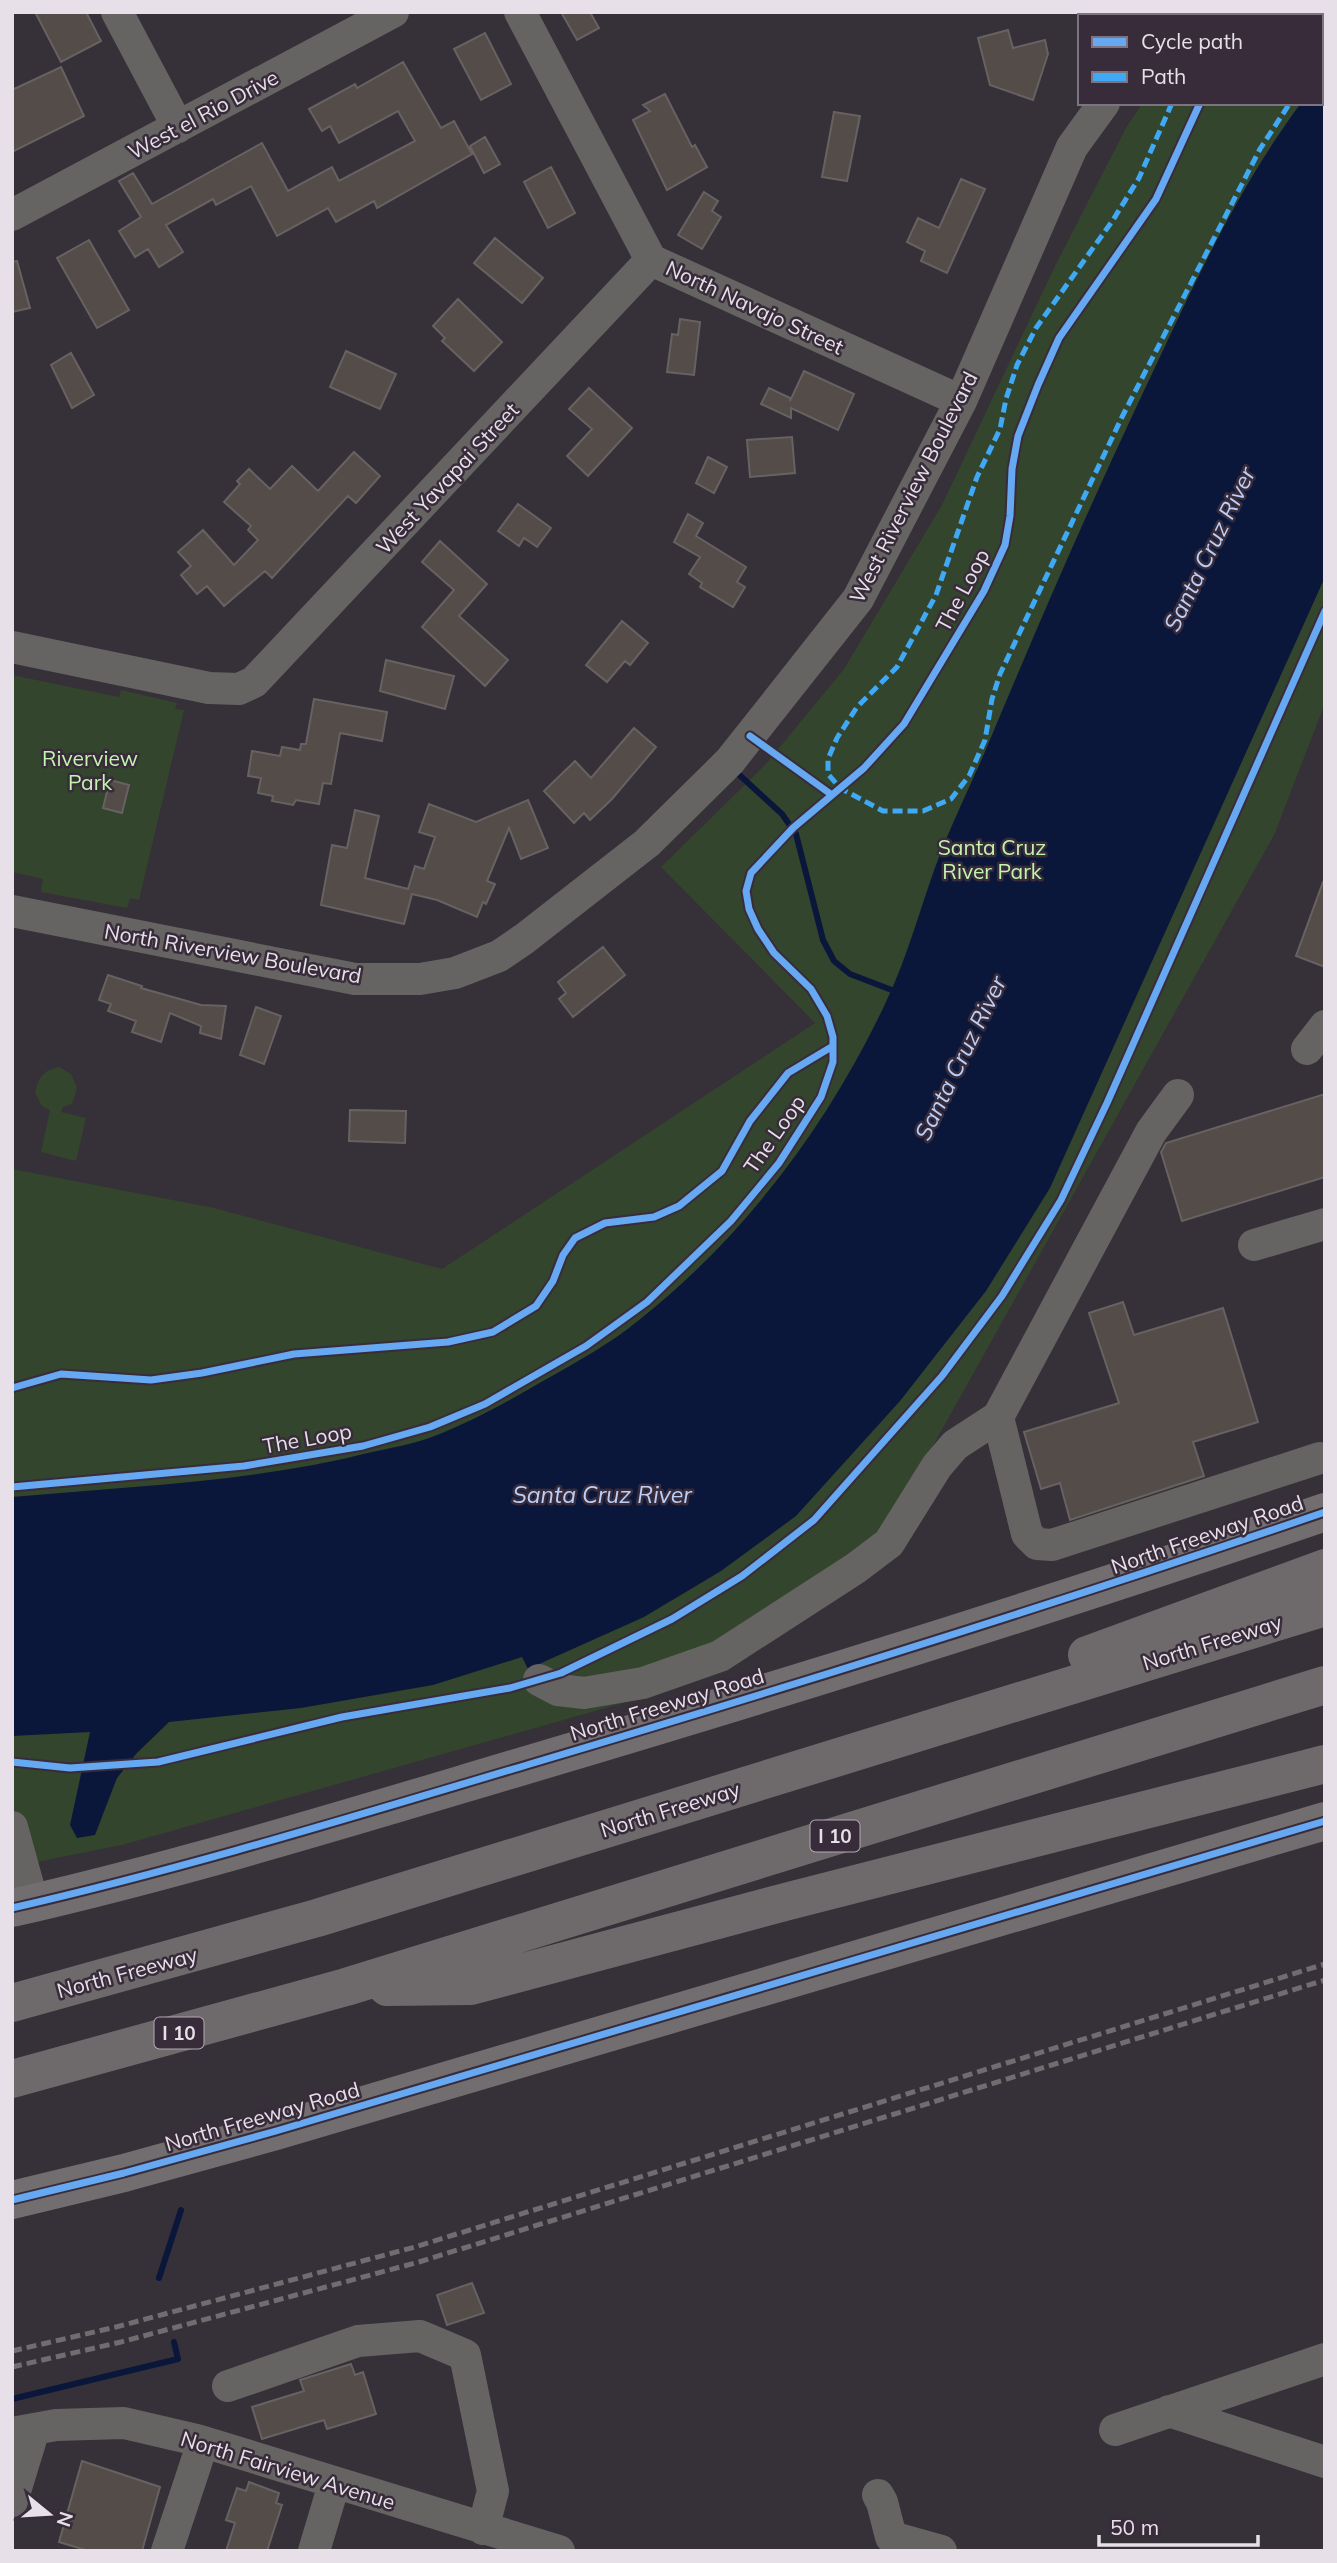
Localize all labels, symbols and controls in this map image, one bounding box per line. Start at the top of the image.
legend [1078,14,1323,105]
text: Cycle path [1141,28,1243,54]
street label: West el Rio Drive [123,63,283,165]
text: Path [1141,63,1186,89]
street label: North Navajo Street [662,254,848,360]
street label: West Riverview Boulevard [843,367,983,607]
street label: West Yavapai Street [370,397,524,559]
water label: Santa Cruz River [1157,461,1262,636]
street label: The Loop [929,544,995,636]
park label: Riverview Park [42,745,138,795]
park label: Santa Cruz River Park [938,834,1046,884]
street label: North Riverview Boulevard [102,918,364,988]
water label: Santa Cruz River [908,970,1013,1145]
street label: The Loop [738,1090,810,1178]
street label: The Loop [261,1417,353,1459]
water label: Santa Cruz River [512,1480,693,1509]
street label: North Freeway Road [1108,1489,1306,1579]
street label: North Freeway [1139,1608,1285,1676]
street label: North Freeway Road [567,1662,767,1746]
street label: North Freeway [597,1775,743,1843]
road number: I 10 [810,1820,860,1852]
street label: North Freeway [54,1941,200,2003]
road number: I 10 [154,2018,204,2048]
street label: North Freeway Road [162,2076,362,2156]
street label: North Fairview Avenue [178,2425,398,2515]
north arrow [14,2479,84,2549]
scale bar [1099,2504,1258,2548]
text: N [52,2509,79,2530]
text: 50 m [1110,2514,1159,2540]

